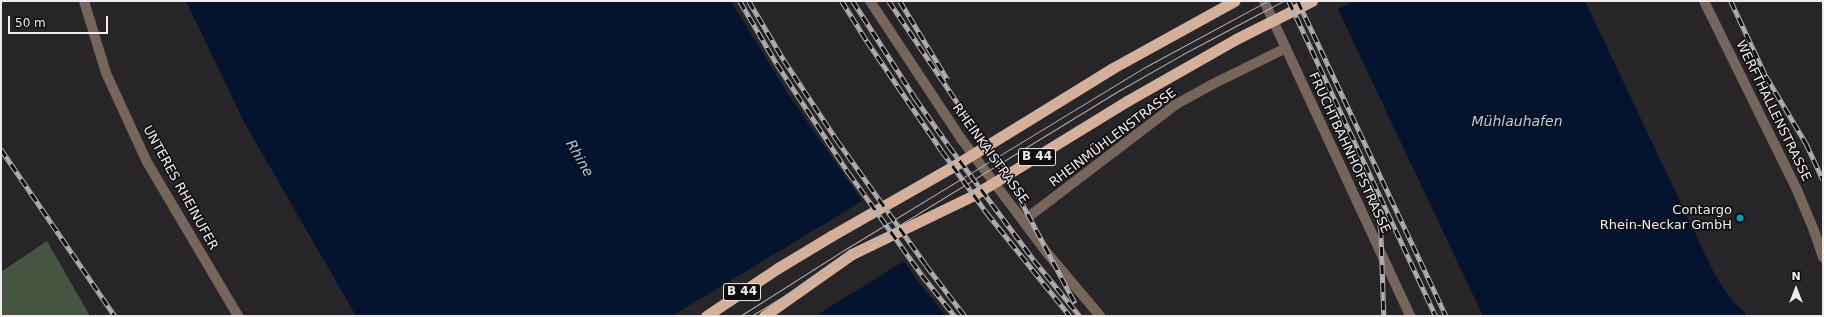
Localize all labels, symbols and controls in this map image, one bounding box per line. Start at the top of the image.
scale bar [10,8,110,34]
text: 50 m [15,16,46,30]
street label: WERFTHALLENSTRASSE [1732,38,1814,184]
street label: FRUCHTBAHNHOFSTRASSE [1305,70,1393,236]
street label: RHEINMÜHLENSTRASSE [1047,85,1179,191]
street label: RHEINKAISTRASSE [948,101,1032,207]
water label: Mühlauhafen [1471,113,1563,129]
street label: UNTERES RHEINUFER [139,123,221,253]
water label: Rhine [563,136,597,180]
road number: B 44 [1017,147,1057,167]
place label: Contargo Rhein-Neckar GmbH [1600,203,1732,234]
marker: Contargo Rhein-Neckar GmbH [1735,213,1745,223]
north arrow [1776,269,1816,309]
text: N [1791,270,1801,283]
road number: B 44 [722,282,762,302]

